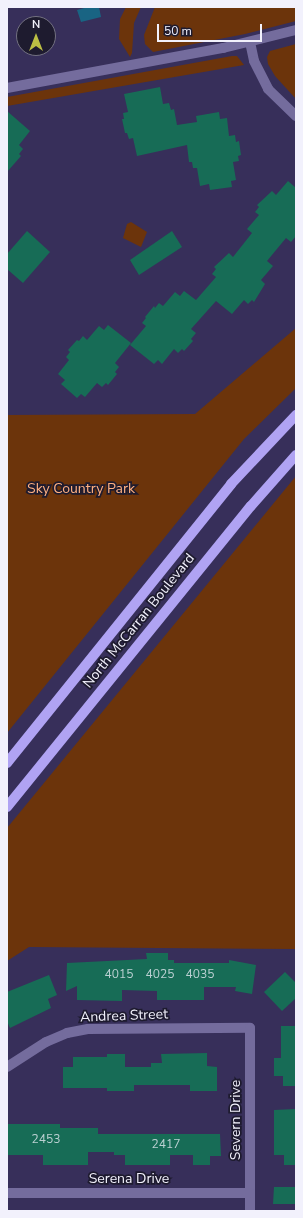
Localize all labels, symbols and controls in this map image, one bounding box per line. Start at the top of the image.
north arrow [16,16,56,56]
scale bar [159,16,264,42]
text: N [32,17,40,32]
text: 50 m [164,23,192,39]
park label: Sky Country Park [27,481,135,497]
street label: North McCarran Boulevard [80,550,198,692]
house number: 4015 [105,968,133,982]
house number: 4025 [146,968,174,982]
house number: 4035 [186,968,214,982]
street label: Andrea Street [80,1006,168,1026]
street label: Severn Drive [228,1080,244,1160]
house number: 2453 [32,1133,60,1147]
house number: 2417 [152,1138,180,1152]
street label: Serena Drive [89,1171,169,1187]

